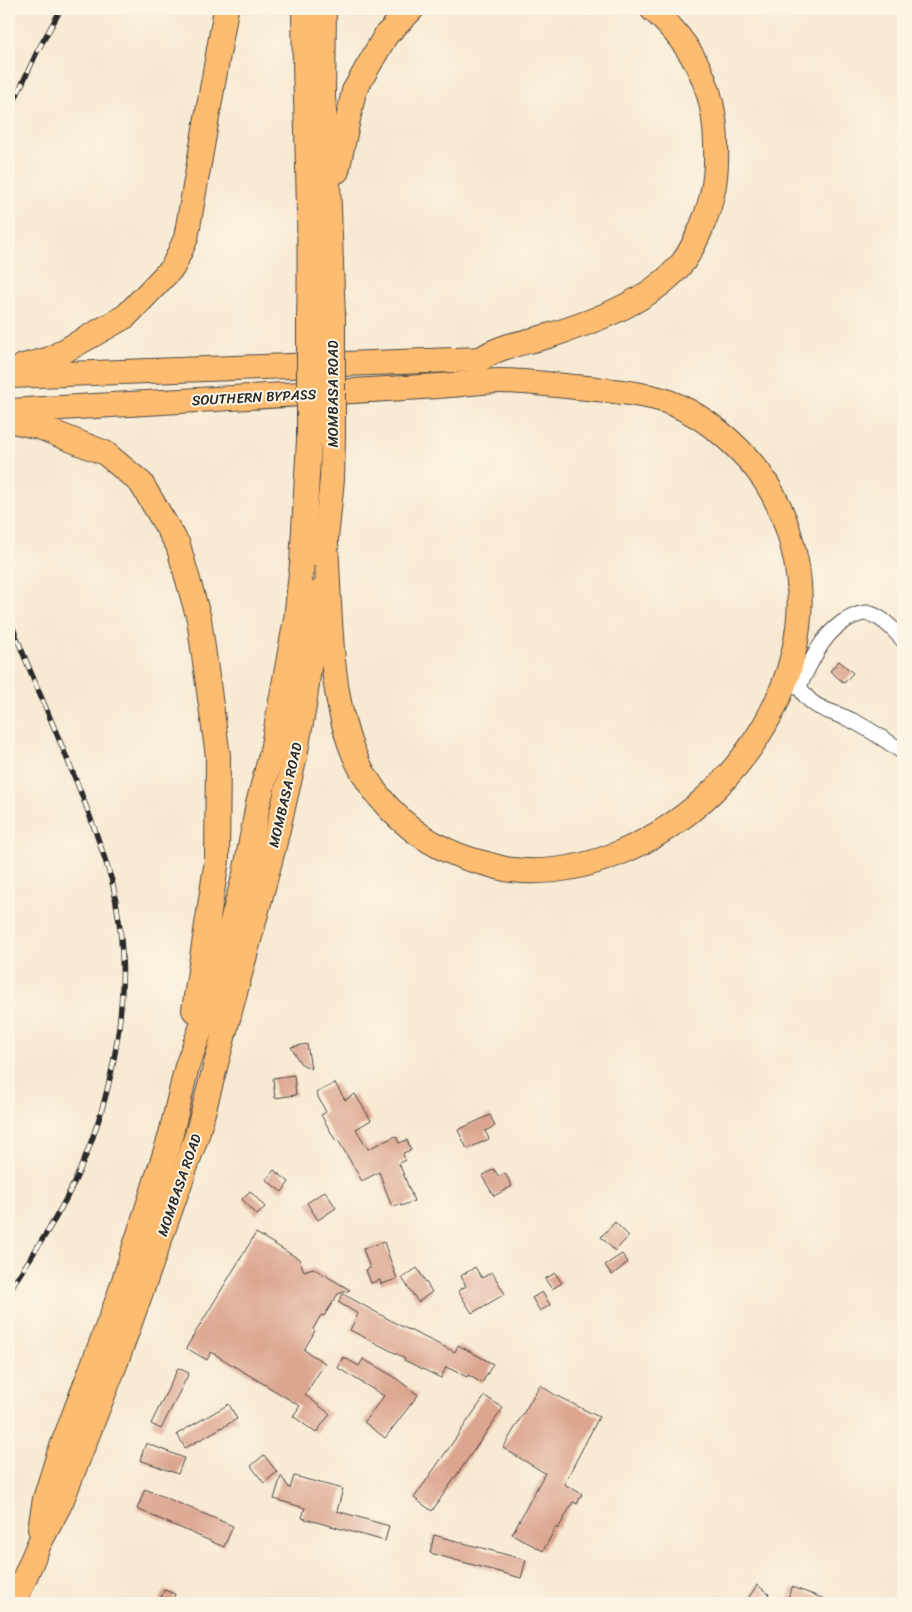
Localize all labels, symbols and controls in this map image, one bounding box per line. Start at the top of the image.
street label: MOMBASA ROAD [321,340,346,448]
street label: SOUTHERN BYPASS [191,382,317,413]
street label: MOMBASA ROAD [261,740,310,850]
street label: MOMBASA ROAD [150,1130,209,1240]

